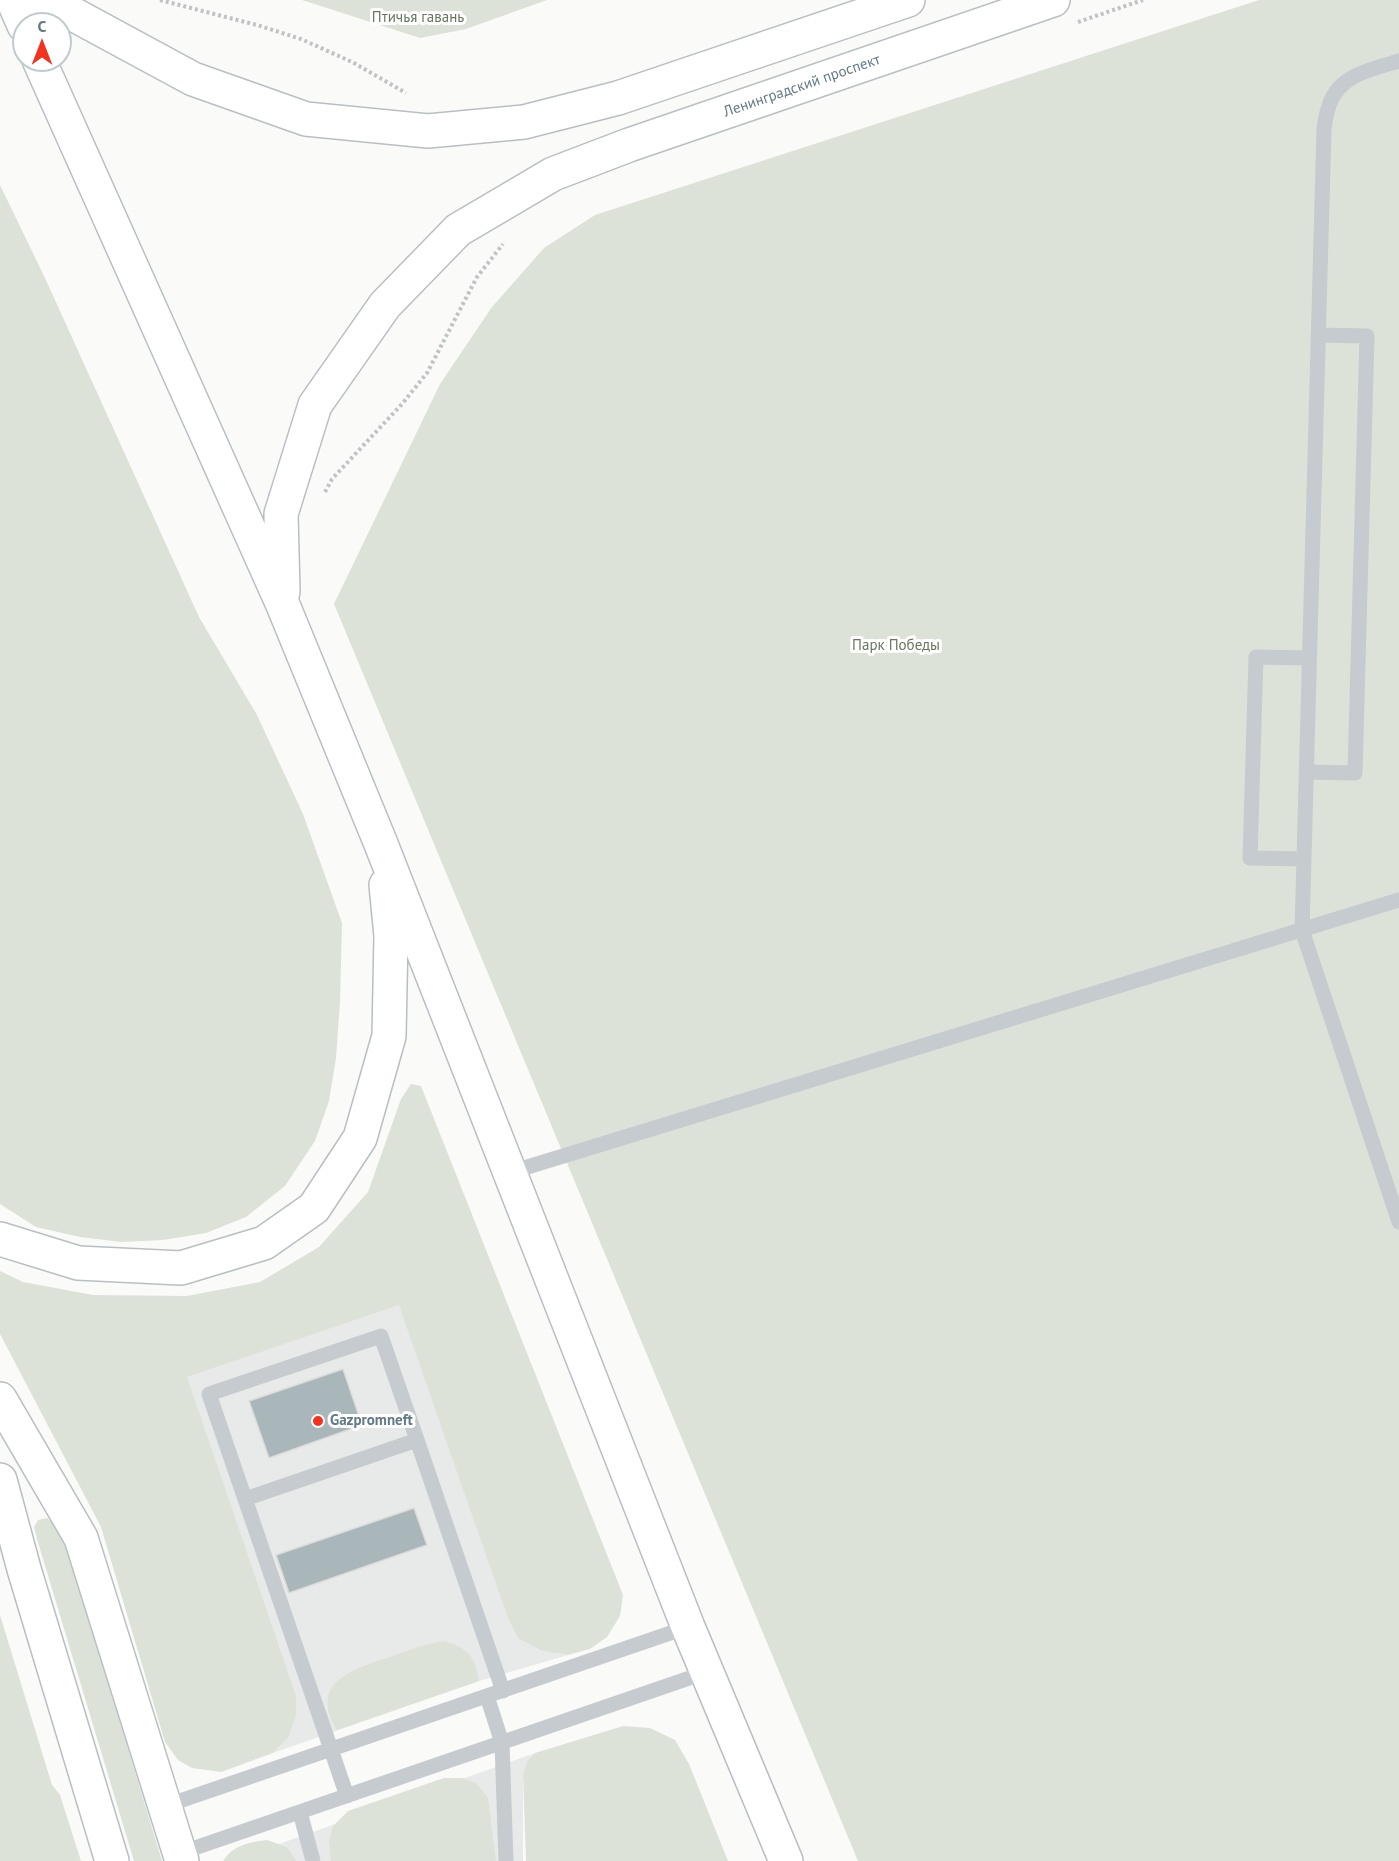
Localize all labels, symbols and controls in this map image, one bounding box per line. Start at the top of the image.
park label: Птичья гавань [372,9,464,27]
north arrow [12,12,72,72]
text: С [38,16,46,36]
street label: Ленинградский проспект [721,51,883,121]
park label: Парк Победы [852,637,940,655]
place label: Gazpromneft [330,1412,413,1430]
marker: Gazpromneft [311,1414,325,1428]

